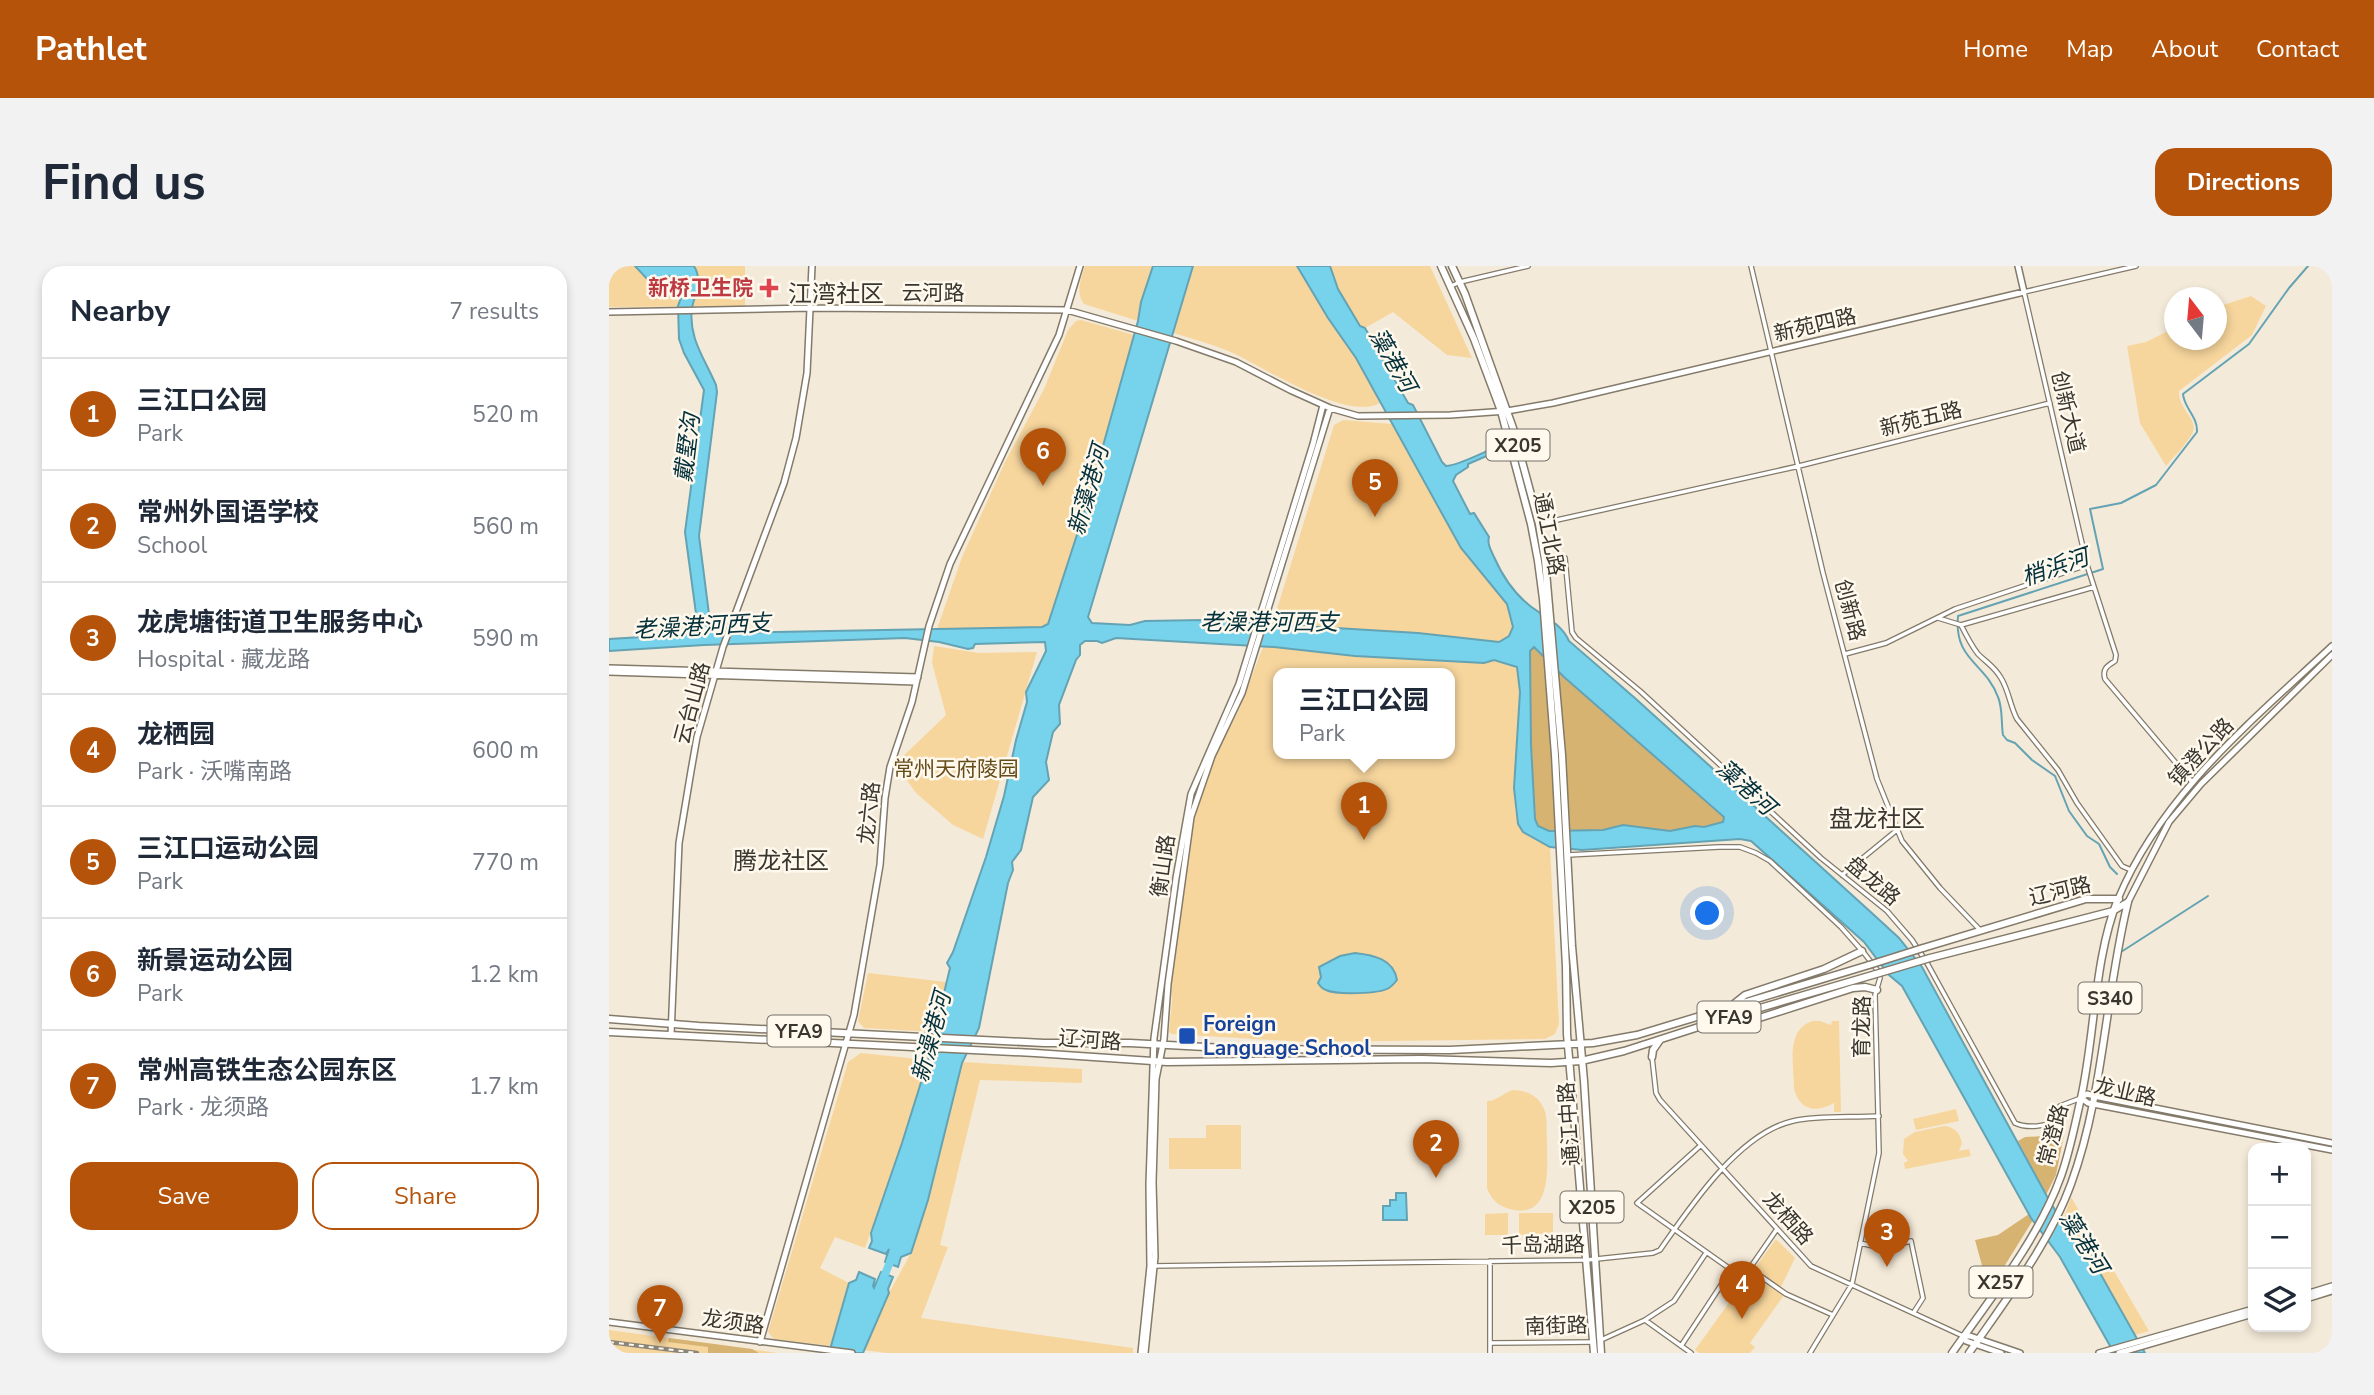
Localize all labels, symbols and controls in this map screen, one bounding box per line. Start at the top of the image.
text: Pathlet [35,27,147,72]
text: Home [1963,33,2028,65]
text: Map [2066,33,2113,65]
text: About [2151,33,2218,65]
text: Contact [2256,33,2339,65]
button: Directions [2155,148,2332,216]
text: Find us [42,149,206,216]
place label: 新桥卫生院 [648,274,753,302]
marker: 新桥卫生院 [759,278,779,298]
district label: 江湾社区 [788,278,884,310]
street label: 云河路 [902,279,965,307]
north arrow [2164,287,2227,350]
text: Nearby [70,291,170,332]
text: 7 results [449,296,539,327]
street label: 新苑四路 [1771,302,1859,348]
water label: 藻港河 [1362,323,1425,401]
street label: 创新大道 [2045,368,2091,456]
text: 三江口公园 [137,383,267,418]
street label: 新苑五路 [1877,395,1965,443]
text: 1 [86,399,100,430]
text: 520 m [472,399,539,430]
water label: 戴墅沟 [668,409,707,484]
text: Park [137,418,183,449]
pin: 6 [1020,428,1066,486]
road number: X205 [1487,430,1549,461]
water label: 新藻港河 [1061,438,1117,539]
pin: 5 [1352,459,1398,517]
street label: 通江北路 [1527,490,1571,578]
text: 常州外国语学校 [137,495,319,530]
text: 2 [86,511,100,542]
text: 560 m [472,511,539,542]
text: School [137,530,207,561]
water label: 梢浜河 [2017,540,2097,593]
street label: 创新路 [1828,576,1872,644]
text: 龙虎塘街道卫生服务中心 [137,605,423,640]
water label: 老澡港河西支 [632,607,775,646]
water label: 老澡港河西支 [1200,607,1341,638]
text: 3 [86,623,100,654]
text: 590 m [472,623,539,654]
text: Hospital · 藏龙路 [137,644,310,675]
street label: 云台山路 [668,659,716,747]
popup [1273,668,1455,759]
text: 三江口公园 [1299,683,1429,718]
street label: 镇澄公路 [2162,712,2240,792]
text: 龙栖园 [137,717,215,752]
text: Park [1299,718,1345,749]
text: 4 [86,735,100,766]
text: 600 m [472,735,539,766]
water label: 藻港河 [1710,753,1785,825]
park label: 常州天府陵园 [893,755,1019,783]
text: Park · 沃嘴南路 [137,756,292,787]
street label: 龙六路 [852,780,886,846]
pin: 1 [1341,782,1387,840]
district label: 盘龙社区 [1829,803,1925,835]
text: 三江口运动公园 [137,831,319,866]
street label: 衡山路 [1145,833,1181,899]
district label: 腾龙社区 [733,845,829,877]
text: 5 [86,847,100,878]
text: 770 m [472,847,539,878]
street label: 盘龙路 [1840,850,1906,912]
text: Park [137,866,183,897]
street label: 辽河路 [2026,870,2094,912]
your location [1690,896,1724,930]
text: 新景运动公园 [137,943,293,978]
text: 6 [86,959,100,990]
text: 1.2 km [469,959,539,990]
text: Park [137,978,183,1009]
road number: S340 [2079,982,2141,1014]
water label: 新澡港河 [905,985,959,1086]
street label: 育龙路 [1847,995,1877,1059]
road number: YFA9 [1697,1002,1761,1032]
place label: Foreign Language School [1203,1010,1371,1062]
road number: YFA9 [767,1016,831,1046]
street label: 辽河路 [1058,1024,1122,1056]
marker: Foreign Language School [1177,1026,1197,1046]
text: 常州高铁生态公园东区 [137,1053,397,1088]
text: 7 [86,1071,100,1102]
text: 1.7 km [469,1071,539,1102]
street label: 龙业路 [2091,1071,2159,1113]
street label: 通江中路 [1552,1081,1586,1167]
text: Park · 龙须路 [137,1092,269,1123]
street label: 常澄路 [2031,1101,2075,1169]
pin: 2 [1413,1120,1459,1178]
map controls [2248,1143,2311,1332]
button: + [2248,1143,2311,1206]
button: Save [70,1162,298,1230]
button: Share [312,1162,539,1230]
street label: 龙栖路 [1757,1185,1819,1251]
road number: X205 [1560,1191,1623,1222]
water label: 藻港河 [2052,1205,2117,1283]
button: − [2248,1206,2311,1269]
pin: 3 [1864,1209,1910,1267]
street label: 千岛湖路 [1501,1230,1585,1260]
pin: 4 [1719,1261,1765,1319]
road number: X257 [1969,1266,2033,1298]
button: layers [2248,1269,2311,1332]
pin: 7 [637,1285,683,1343]
street label: 龙须路 [700,1304,766,1340]
street label: 南街路 [1524,1311,1588,1341]

